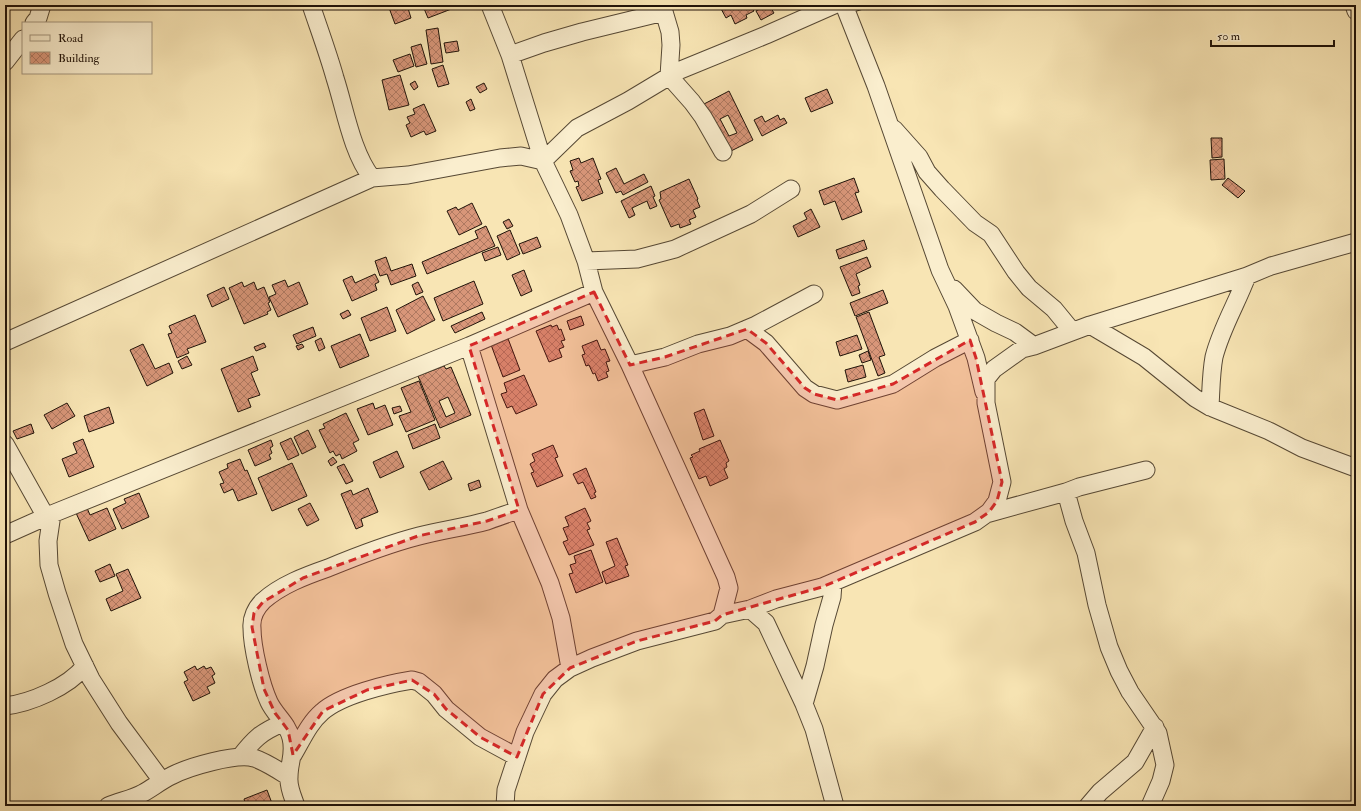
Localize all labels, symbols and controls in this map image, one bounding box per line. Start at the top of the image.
legend [22,22,152,74]
scale bar [1211,22,1334,48]
text: 50 m [1217,29,1241,44]
text: Road [58,31,83,46]
text: Building [58,51,101,66]

